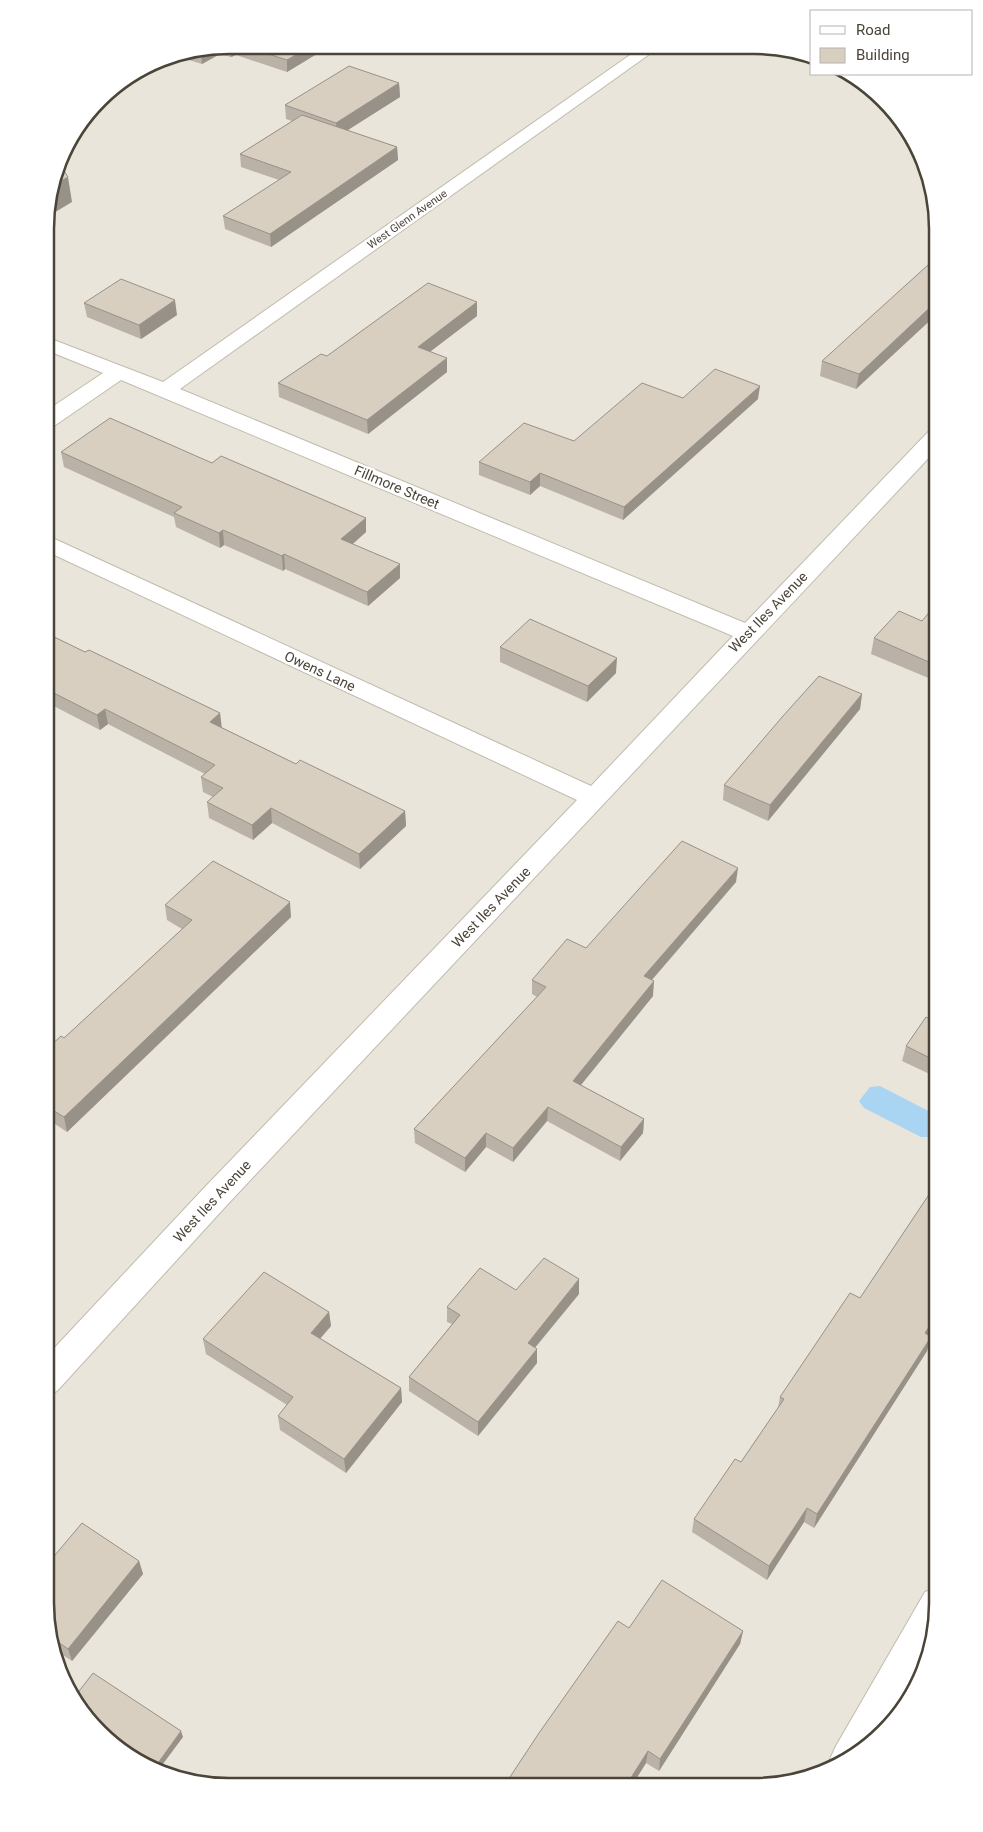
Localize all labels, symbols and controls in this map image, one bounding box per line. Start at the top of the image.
legend [810,10,973,75]
text: Road [856,21,890,39]
text: Building [856,46,910,64]
street label: West Glenn Avenue [365,187,450,252]
street label: Fillmore Street [352,462,442,512]
street label: West Iles Avenue [725,568,811,656]
street label: Owens Lane [282,648,358,694]
street label: West Iles Avenue [448,863,534,951]
street label: West Iles Avenue [170,1157,254,1245]

